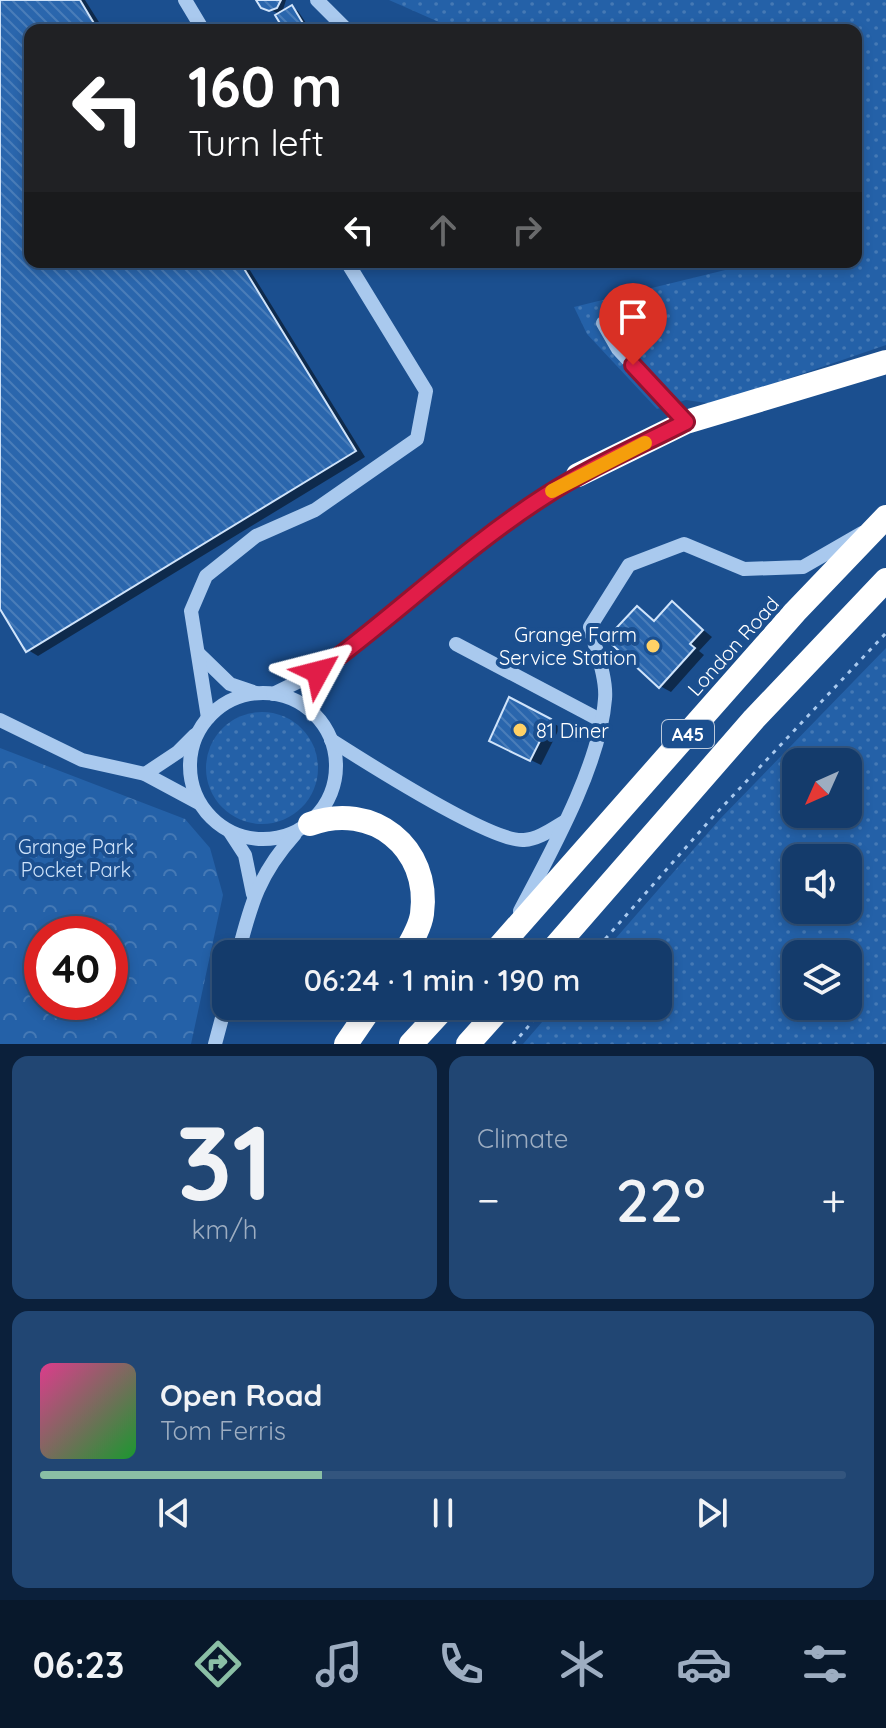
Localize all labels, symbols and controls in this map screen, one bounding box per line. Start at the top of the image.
text: 160 m [188,51,342,121]
icon: left [56,56,160,160]
text: Turn left [188,120,324,165]
icon: left [337,208,381,252]
icon: ahead [421,208,465,252]
icon: right [505,208,549,252]
pin [599,283,667,365]
icon: arrive [611,295,655,339]
street label: London Road [682,591,784,701]
place label: Grange Farm Service Station [499,622,637,670]
position arrow [276,630,360,714]
marker: Grange Farm Service Station [644,637,662,655]
place label: 81 Diner [536,718,609,743]
road number: A45 [662,720,714,748]
marker: 81 Diner [511,721,529,739]
north arrow [782,748,862,828]
map controls [782,748,862,1020]
park label: Grange Park Pocket Park [18,834,134,882]
button: sound [782,844,862,924]
speed limit sign: 40 [24,916,128,1020]
button: layers [782,940,862,1020]
text: 06:24 · 1 min · 190 m [304,961,580,999]
text: 31 [176,1096,273,1226]
text: Climate [477,1122,568,1155]
text: 22° [616,1162,706,1237]
text: − [477,1172,500,1227]
text: + [821,1172,846,1227]
text: km/h [192,1213,257,1246]
text: Open Road [160,1376,322,1414]
text: Tom Ferris [160,1414,286,1447]
icon: previous [152,1491,196,1535]
icon: pause [421,1491,465,1535]
icon: next [690,1491,734,1535]
icon: directions [190,1636,246,1692]
icon: music [311,1636,367,1692]
icon: phone [433,1636,489,1692]
icon: climate [554,1636,610,1692]
icon: car [676,1636,732,1692]
icon: filters [797,1636,853,1692]
text: 06:23 [33,1642,124,1687]

